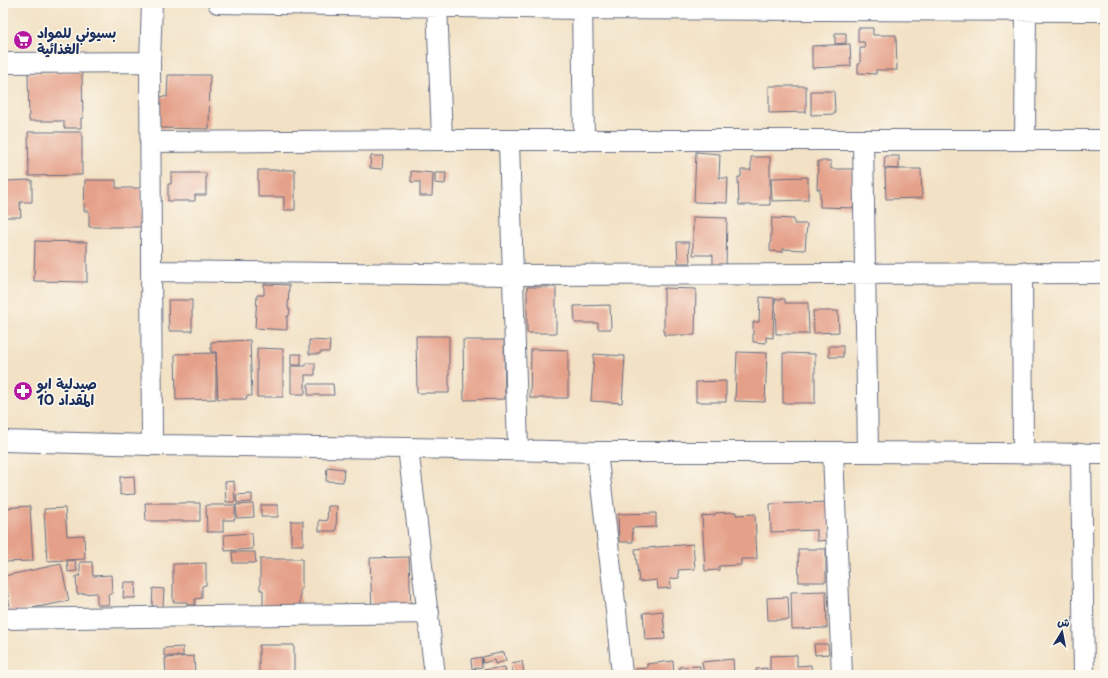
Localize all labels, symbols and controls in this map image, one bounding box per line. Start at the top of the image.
place label: بسيوني للمواد الغذائية [37,22,116,59]
supermarket icon: بسيوني للمواد الغذائية [12,29,34,51]
place label: صيدلية ابو المقداد 10 [36,373,97,410]
pharmacy icon: صيدلية ابو المقداد 10 [12,380,34,402]
north arrow [1042,612,1082,652]
text: ش [1056,612,1071,631]

